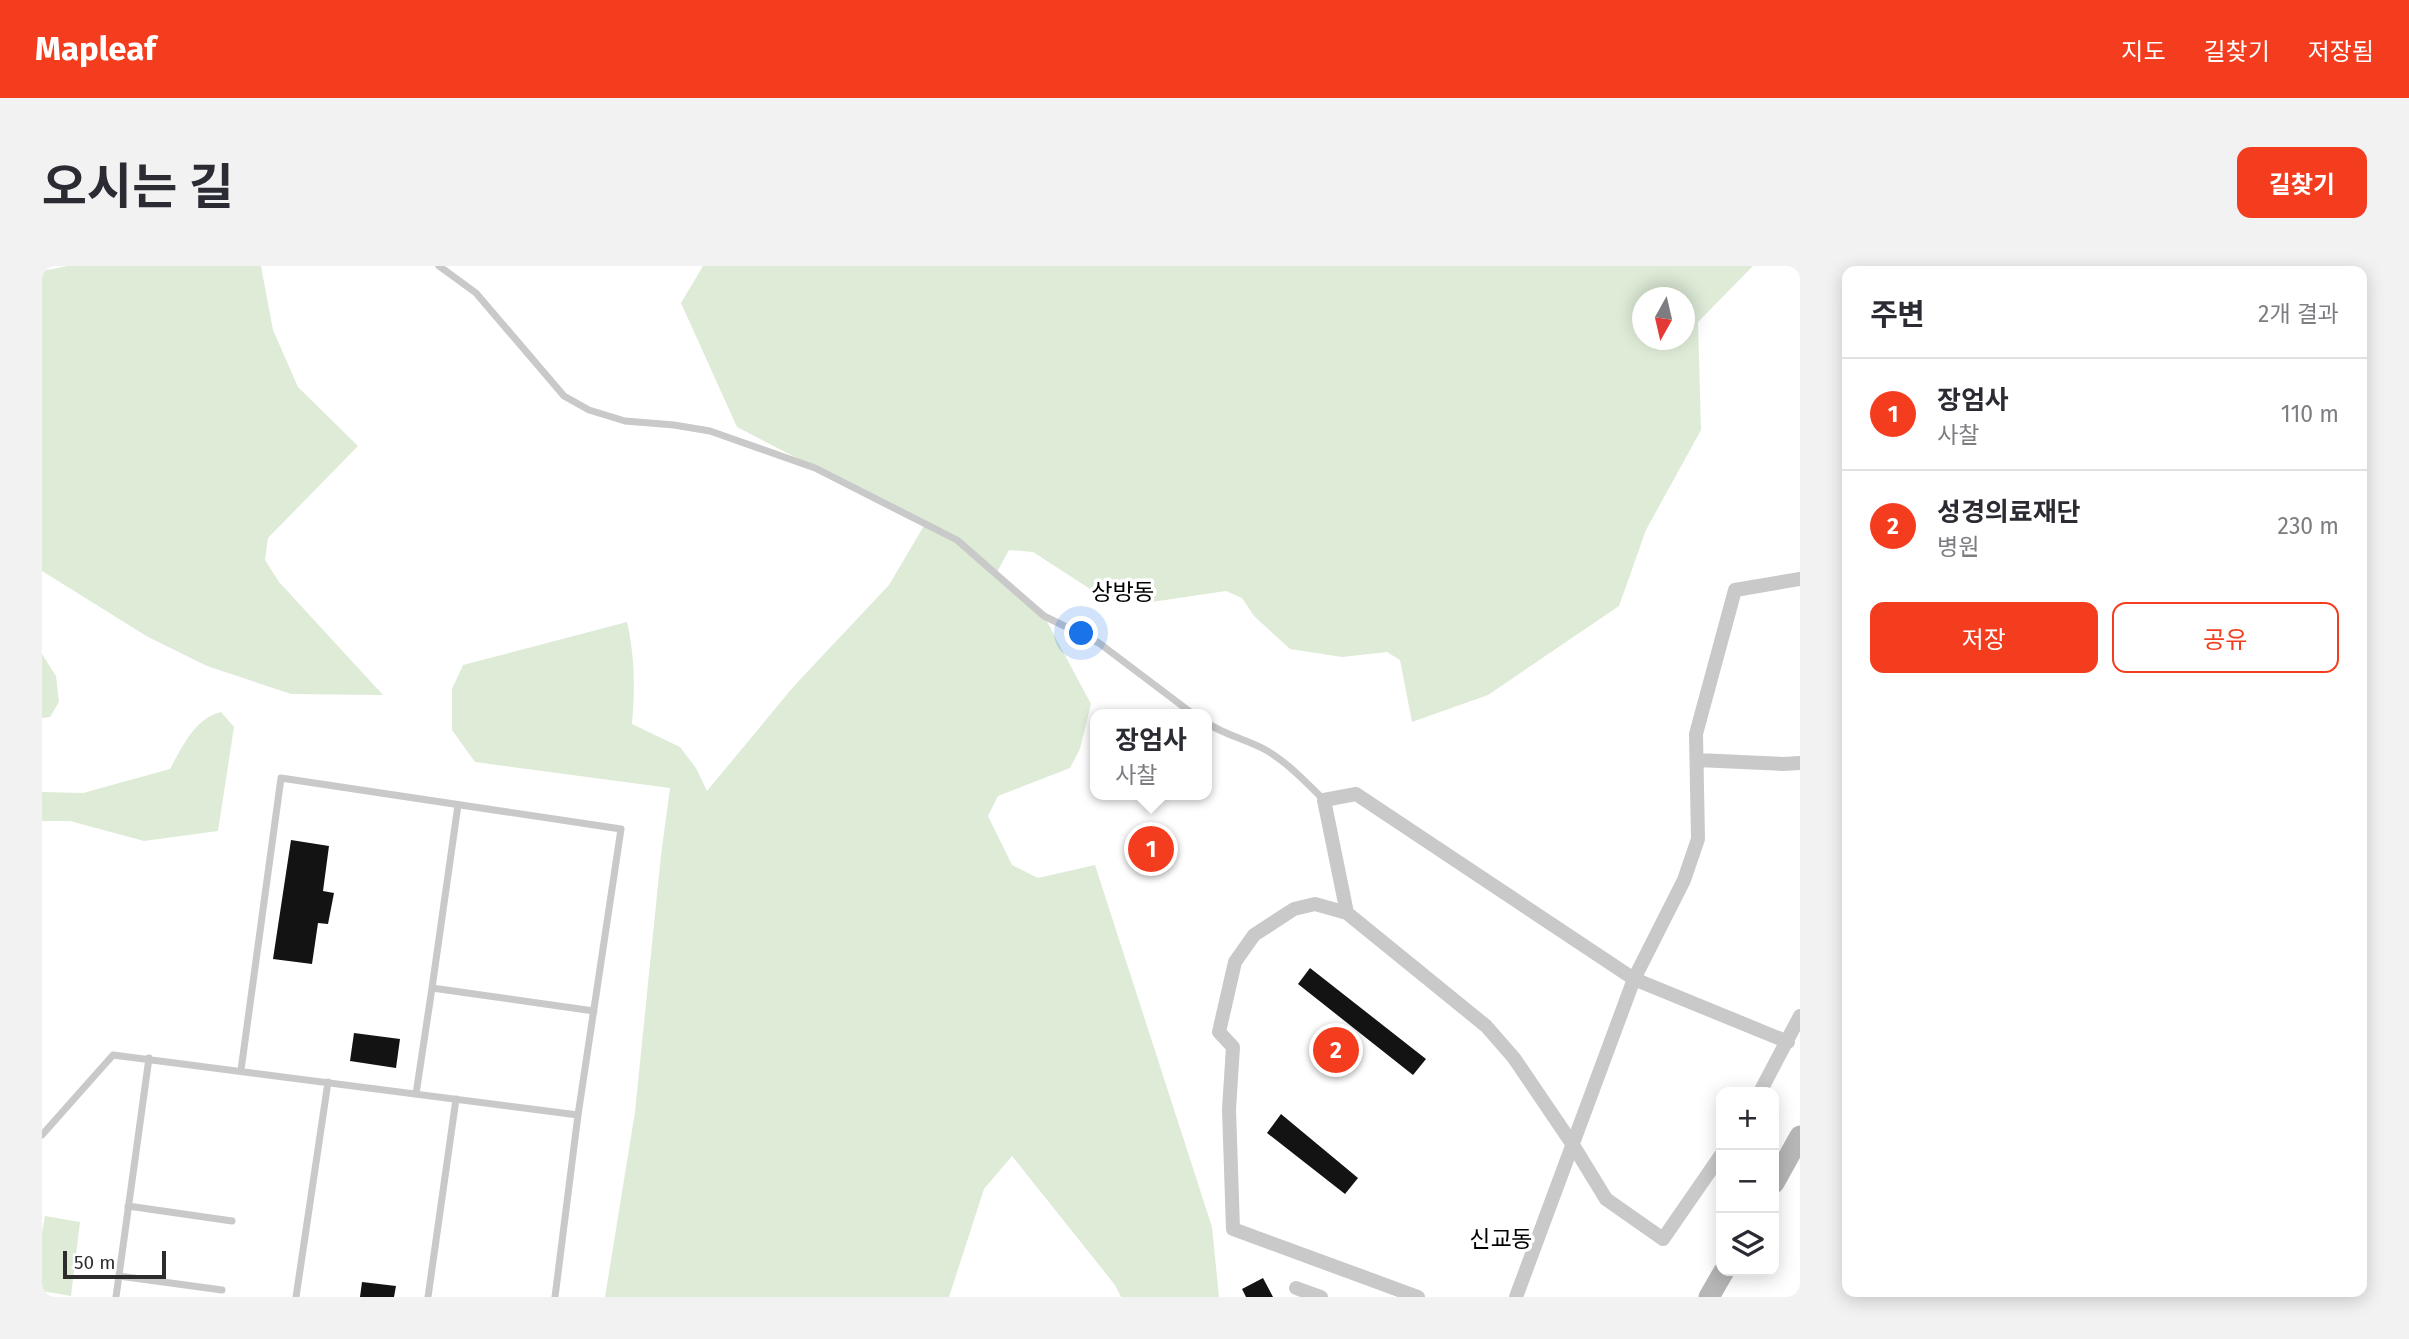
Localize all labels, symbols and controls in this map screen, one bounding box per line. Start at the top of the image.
text: Mapleaf [35,29,156,69]
text: 지도 [2121,38,2166,66]
text: 길찾기 [2204,38,2270,66]
text: 저장됨 [2308,38,2374,66]
button: 길찾기 [2237,147,2367,218]
text: 오시는 길 [42,158,234,217]
north arrow [1632,287,1695,350]
text: 주변 [1870,297,1925,333]
text: 2개 결과 [2258,300,2339,328]
text: 장엄사 [1937,385,2009,416]
text: 1 [1888,400,1898,428]
text: 110 m [2281,400,2339,428]
text: 사찰 [1937,421,1979,449]
text: 성경의료재단 [1937,497,2081,528]
text: 2 [1887,512,1899,540]
text: 230 m [2278,512,2339,540]
text: 병원 [1937,533,1979,561]
district label: 상방동 [1091,578,1155,606]
button: 저장 [1870,602,2098,673]
button: 공유 [2112,602,2339,673]
your location [1064,616,1098,650]
popup [1090,709,1212,800]
text: 장엄사 [1115,725,1187,756]
text: 사찰 [1115,761,1157,789]
pin: 1 [1128,823,1174,875]
pin: 2 [1313,1024,1359,1076]
map controls [1716,1087,1779,1276]
button: + [1716,1087,1779,1150]
button: − [1716,1150,1779,1213]
button: layers [1716,1213,1779,1276]
district label: 신교동 [1469,1225,1533,1253]
scale bar [63,1248,166,1280]
text: 50 m [74,1251,115,1274]

